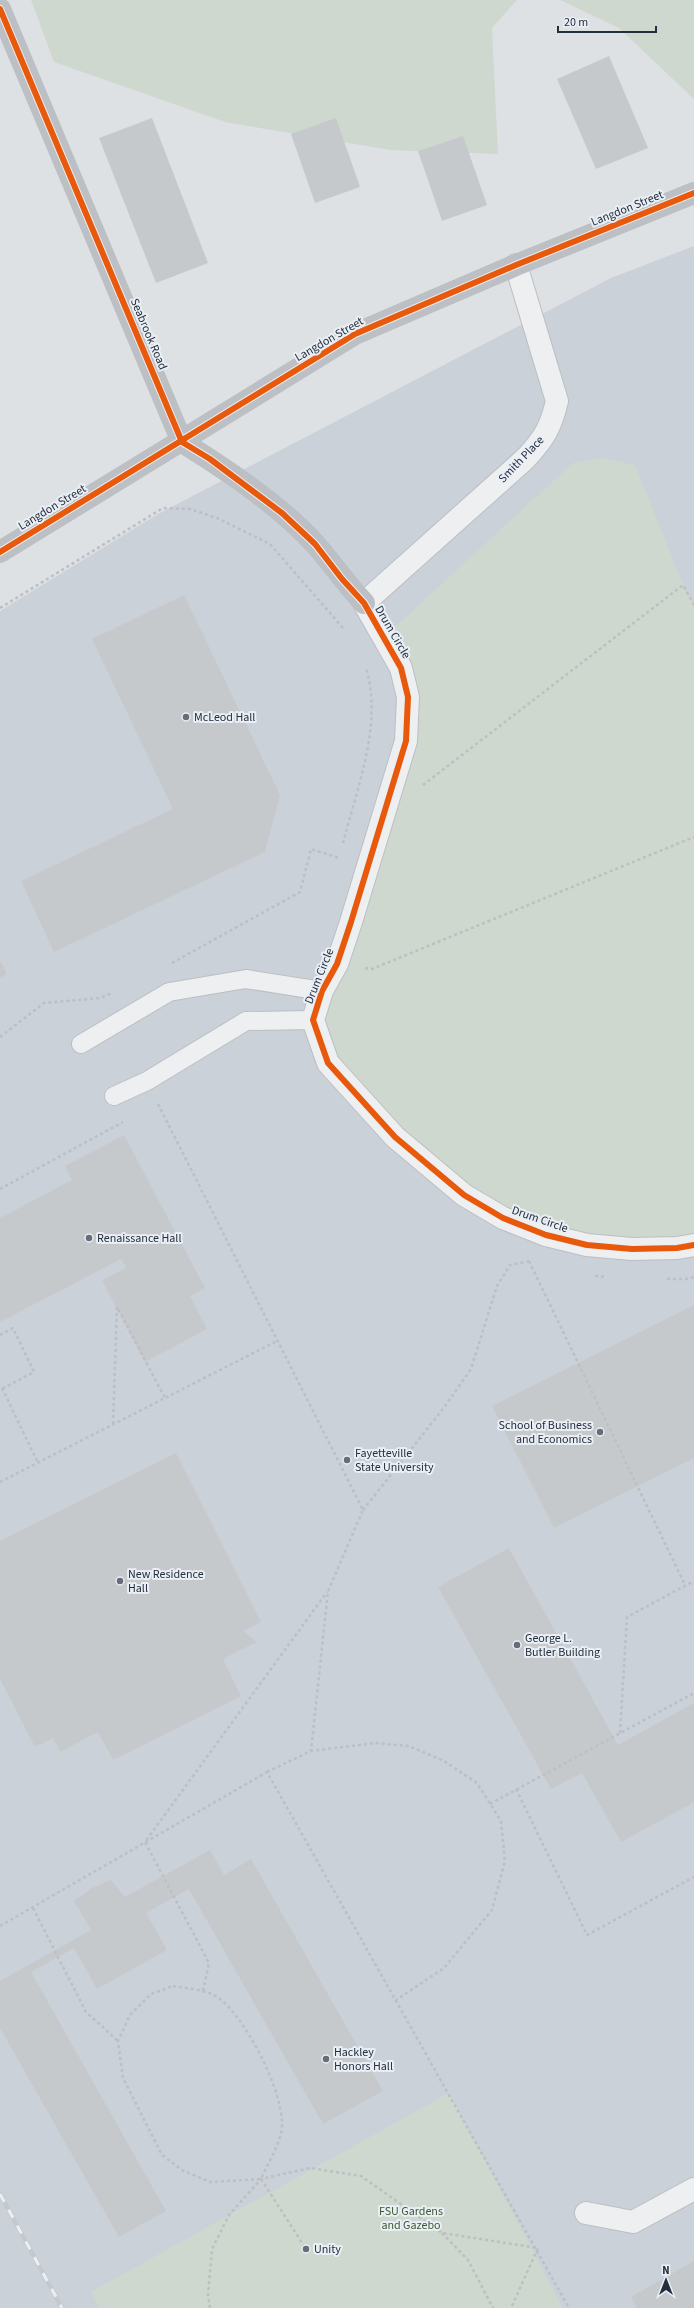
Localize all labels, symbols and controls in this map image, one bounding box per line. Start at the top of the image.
scale bar [558,8,656,34]
text: 20 m [564,14,588,31]
street label: Langdon Street [589,186,666,231]
street label: Seabrook Road [126,296,171,373]
street label: Langdon Street [292,313,367,366]
street label: Smith Place [495,432,548,487]
street label: Langdon Street [15,480,89,534]
street label: Drum Circle [371,603,415,662]
place label: McLeod Hall [194,709,255,726]
marker: McLeod Hall [181,712,191,722]
street label: Drum Circle [301,946,338,1007]
street label: Drum Circle [509,1202,570,1237]
place label: Renaissance Hall [97,1230,181,1247]
marker: Renaissance Hall [84,1233,94,1243]
place label: School of Business and Economics [499,1417,592,1448]
marker: School of Business and Economics [595,1427,605,1437]
place label: Fayetteville State University [355,1445,434,1476]
marker: Fayetteville State University [342,1455,352,1465]
place label: New Residence Hall [128,1566,204,1597]
marker: New Residence Hall [115,1576,125,1586]
place label: George L. Butler Building [525,1630,600,1661]
marker: George L. Butler Building [512,1640,522,1650]
place label: Hackley Honors Hall [334,2044,393,2075]
marker: Hackley Honors Hall [321,2054,331,2064]
park label: FSU Gardens and Gazebo [379,2203,443,2234]
place label: Unity [314,2241,341,2258]
marker: Unity [301,2244,311,2254]
north arrow [646,2260,686,2300]
text: N [662,2263,670,2278]

